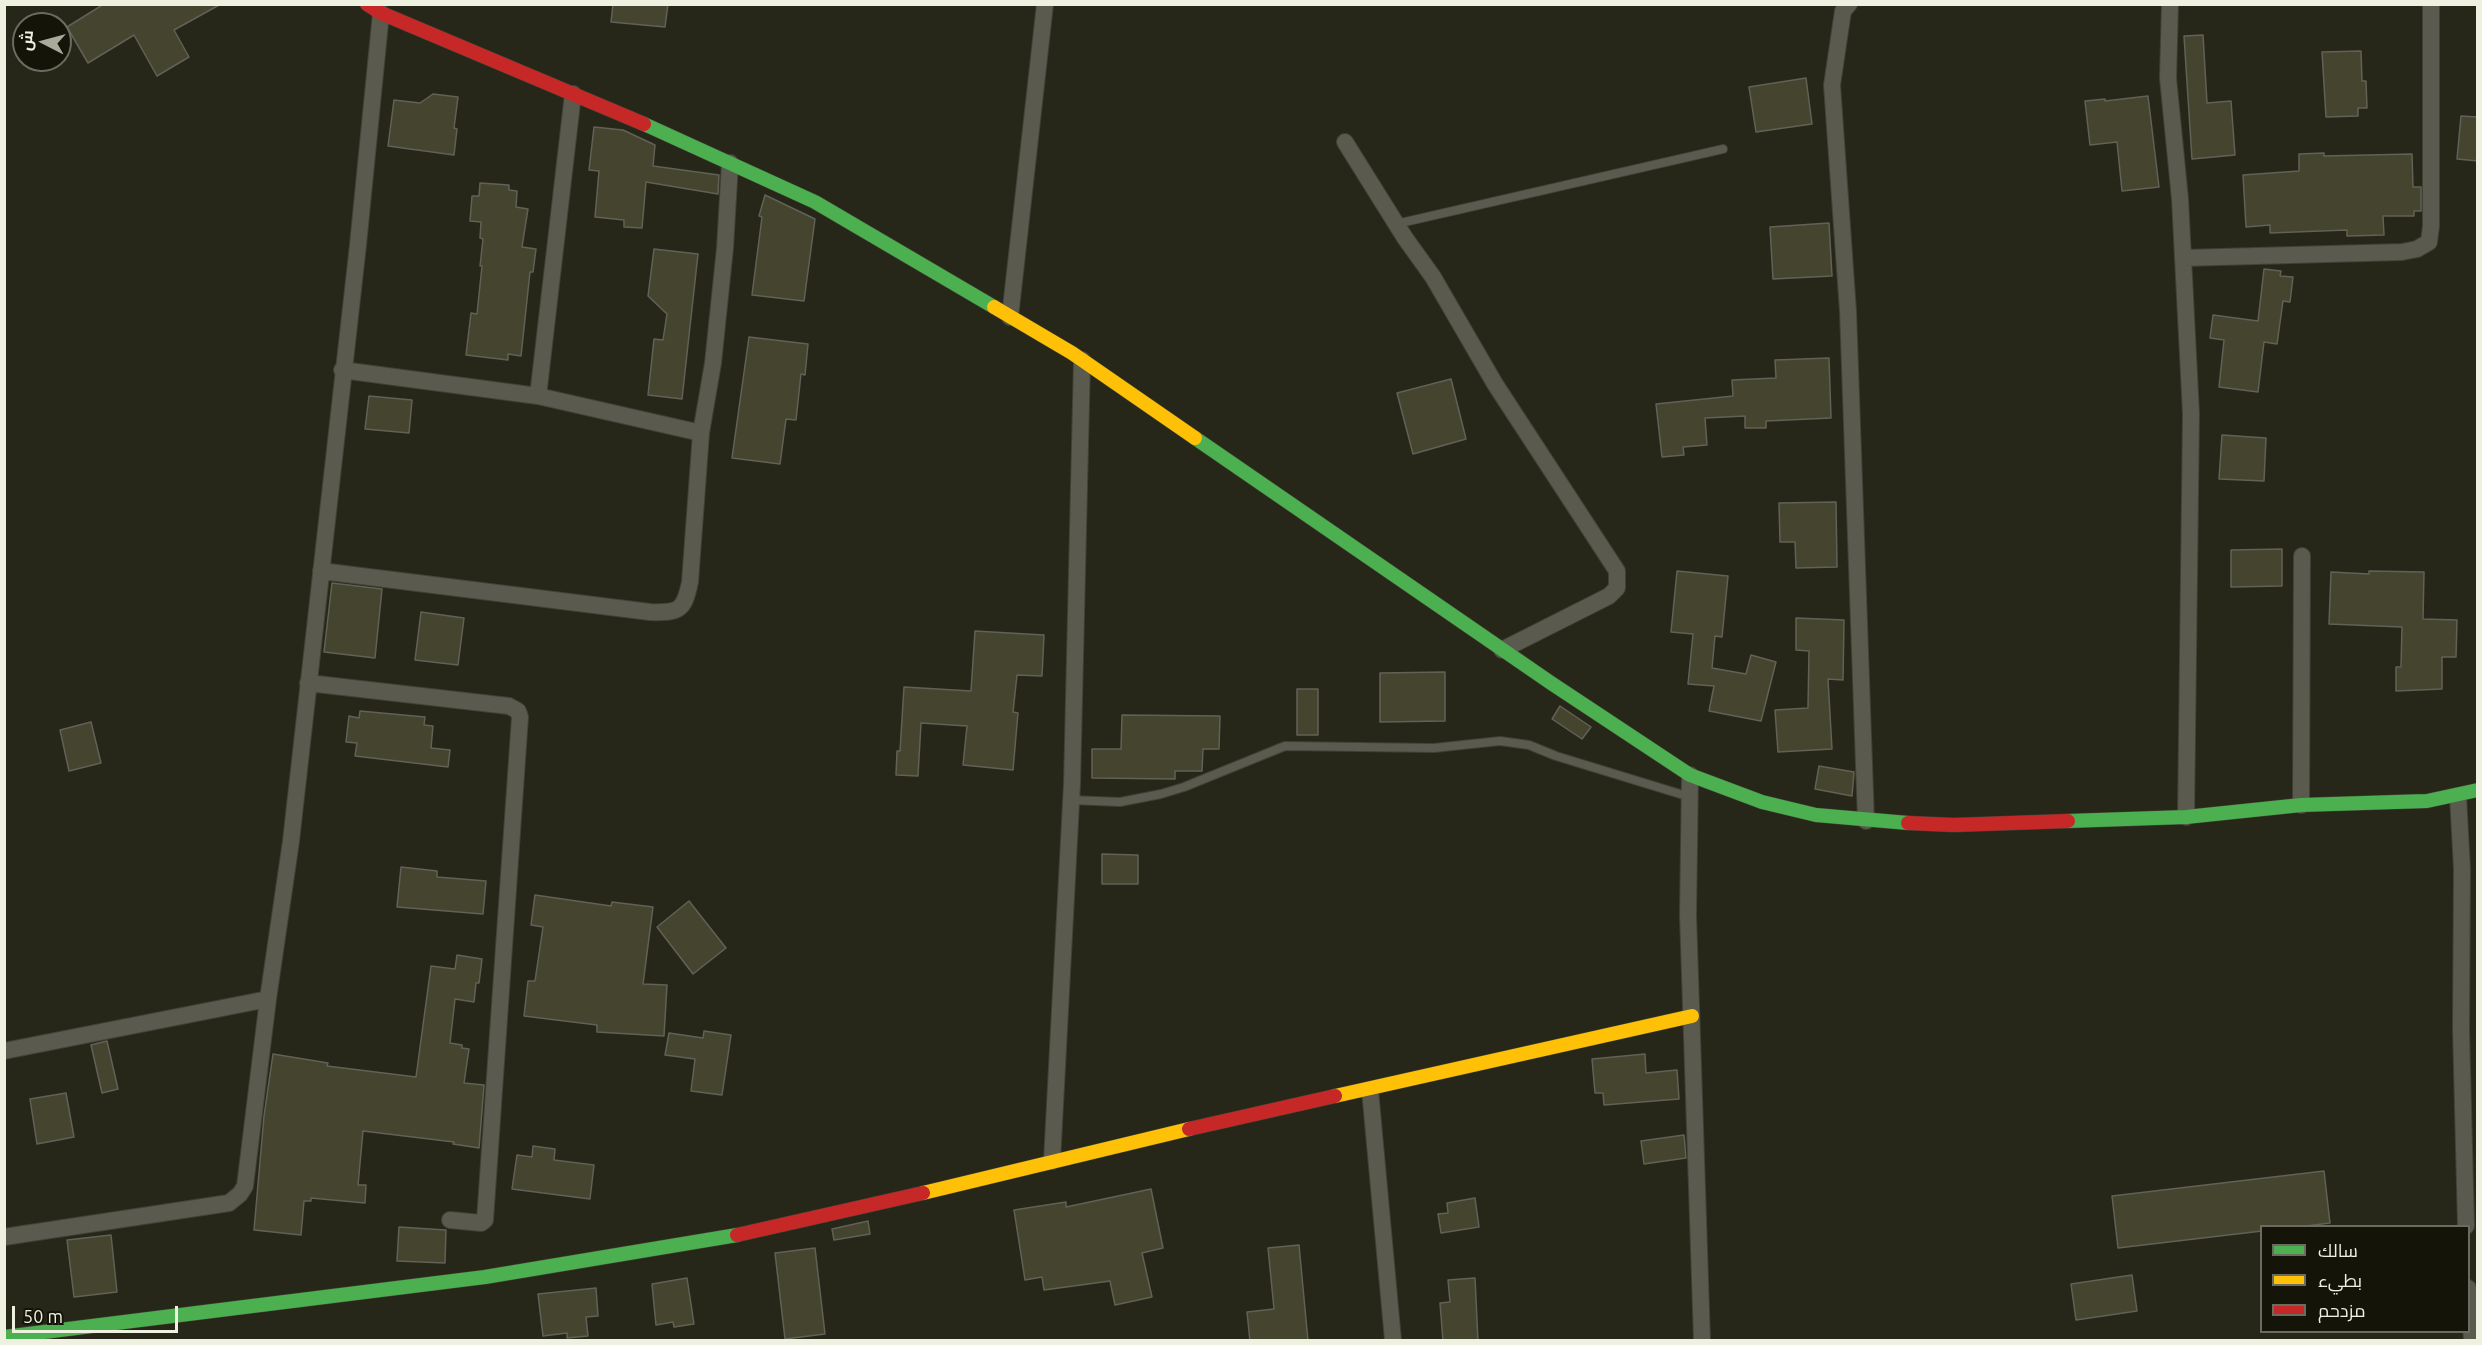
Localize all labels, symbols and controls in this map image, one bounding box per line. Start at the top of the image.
north arrow [12,12,72,72]
text: ش [16,29,36,51]
legend [2260,1225,2470,1333]
text: سالك [2318,1240,2358,1260]
text: بطيء [2318,1270,2362,1290]
scale bar [15,1294,182,1332]
text: مزدحم [2318,1300,2366,1320]
text: 50 m [23,1306,63,1326]

